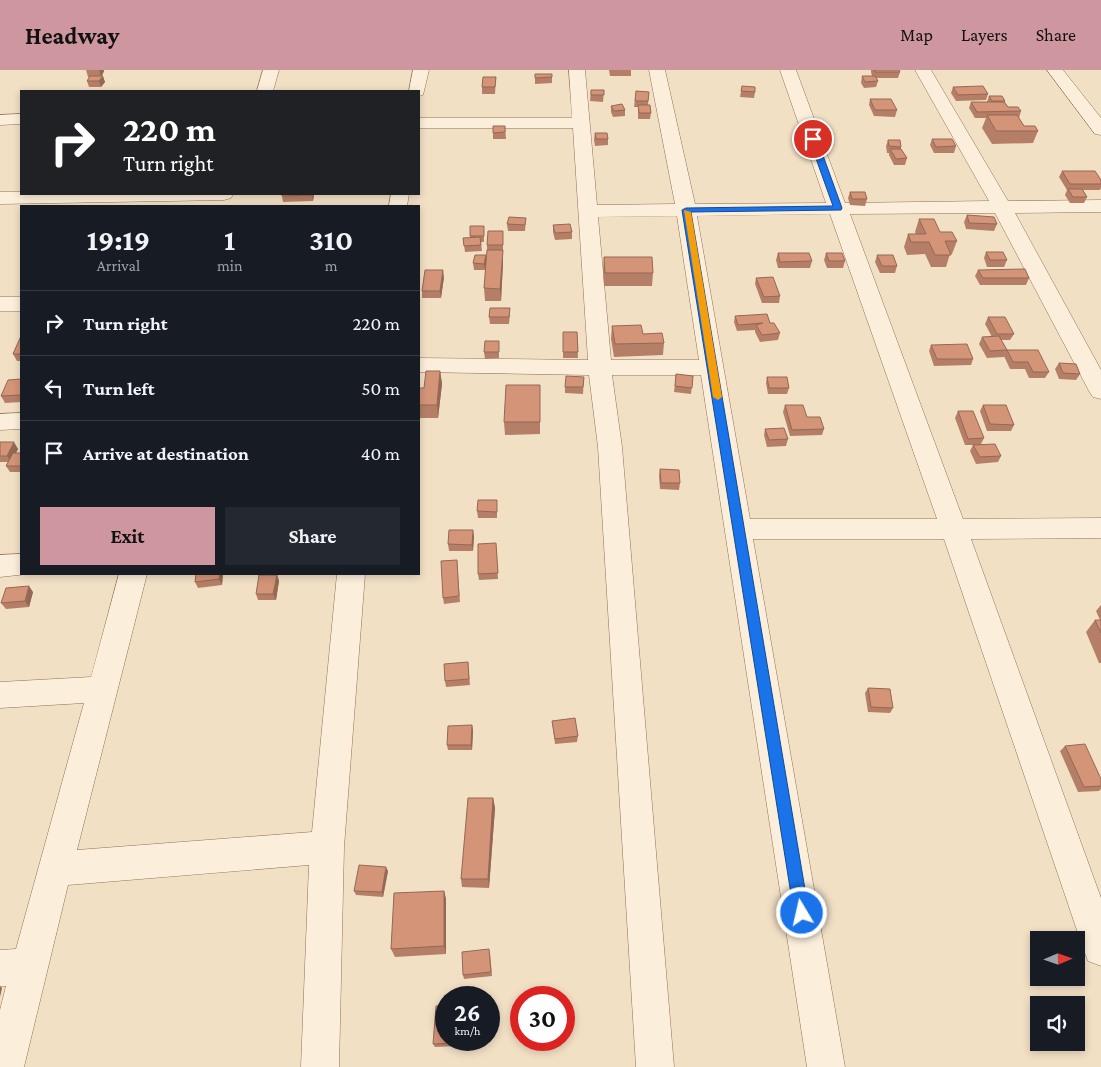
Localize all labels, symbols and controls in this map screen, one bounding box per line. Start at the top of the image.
text: Headway [25,22,119,49]
text: Map [900,25,933,45]
text: Layers [961,25,1008,45]
text: Share [1036,25,1076,45]
icon: right [40,110,105,175]
text: 220 m [123,110,216,149]
pin [792,118,834,160]
icon: arrive [799,125,827,153]
text: Turn right [123,151,214,176]
text: 19:19 [87,223,150,256]
text: 1 [224,223,235,256]
text: 310 [309,223,353,256]
text: Arrival [97,257,140,274]
text: min [217,257,243,274]
text: m [325,257,338,274]
icon: right [40,309,68,337]
text: Turn right [83,313,168,334]
text: 220 m [352,313,400,334]
icon: left [40,374,68,402]
text: Turn left [83,378,155,399]
text: 50 m [361,378,400,399]
icon: arrive [40,439,68,467]
text: Arrive at destination [83,443,249,464]
text: 40 m [361,443,400,464]
button: Exit [40,507,215,565]
button: Share [225,507,400,565]
position arrow [775,886,827,938]
north arrow [1030,931,1085,986]
map controls [1030,931,1085,1051]
speed limit sign: 30 [510,986,575,1051]
button: sound [1030,996,1085,1051]
text: 26 [454,999,481,1026]
text: km/h [455,1024,480,1038]

